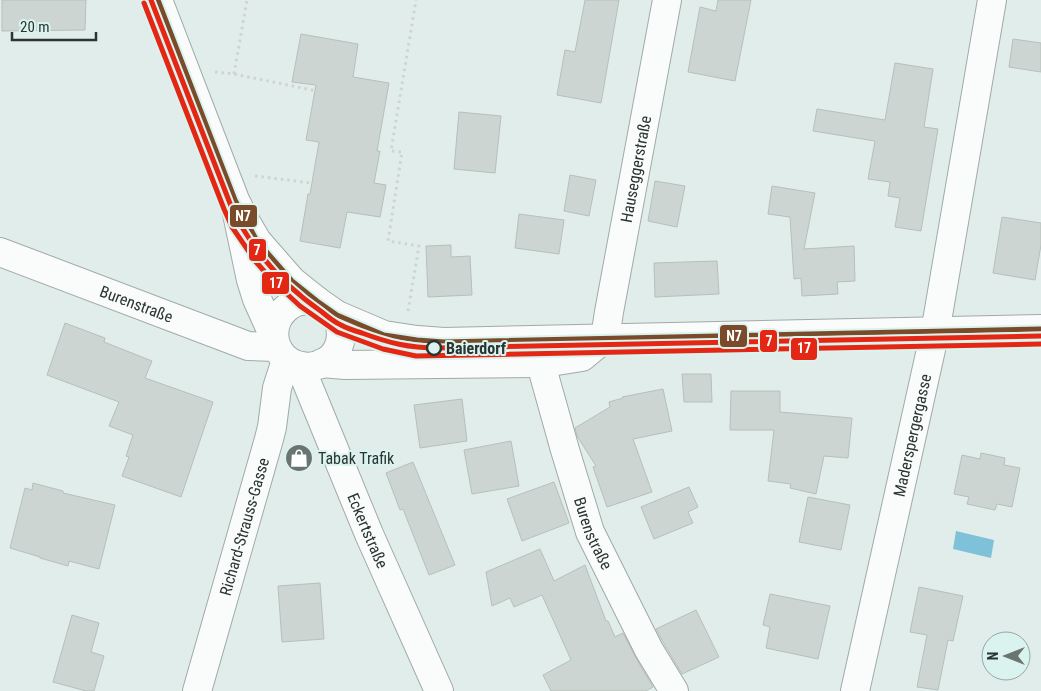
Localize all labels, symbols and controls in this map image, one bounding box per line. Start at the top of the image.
scale bar [12,10,96,42]
text: 20 m [20,18,50,36]
street label: Hauseggerstraße [616,114,655,224]
line badge: N7 [229,204,258,228]
text: N7 [235,208,251,224]
line badge: 7 [248,238,267,262]
text: 7 [253,242,261,258]
line badge: 17 [261,271,290,295]
text: 17 [269,275,283,291]
street label: Burenstraße [97,281,176,326]
line badge: N7 [719,324,748,348]
text: N7 [726,328,742,344]
line badge: 7 [759,329,778,353]
text: 7 [765,333,773,349]
line badge: 17 [790,337,818,361]
place label: Baierdorf [446,339,507,358]
marker: Baierdorf [426,340,442,356]
text: 17 [797,340,811,356]
street label: Maderspergergasse [889,372,935,498]
shop icon: Tabak Trafik [284,443,314,473]
place label: Tabak Trafik [318,449,395,468]
street label: Richard-Strauss-Gasse [215,456,273,598]
street label: Eckertstraße [344,490,392,571]
street label: Burenstraße [570,495,617,573]
north arrow [981,631,1031,681]
text: N [985,652,1001,660]

